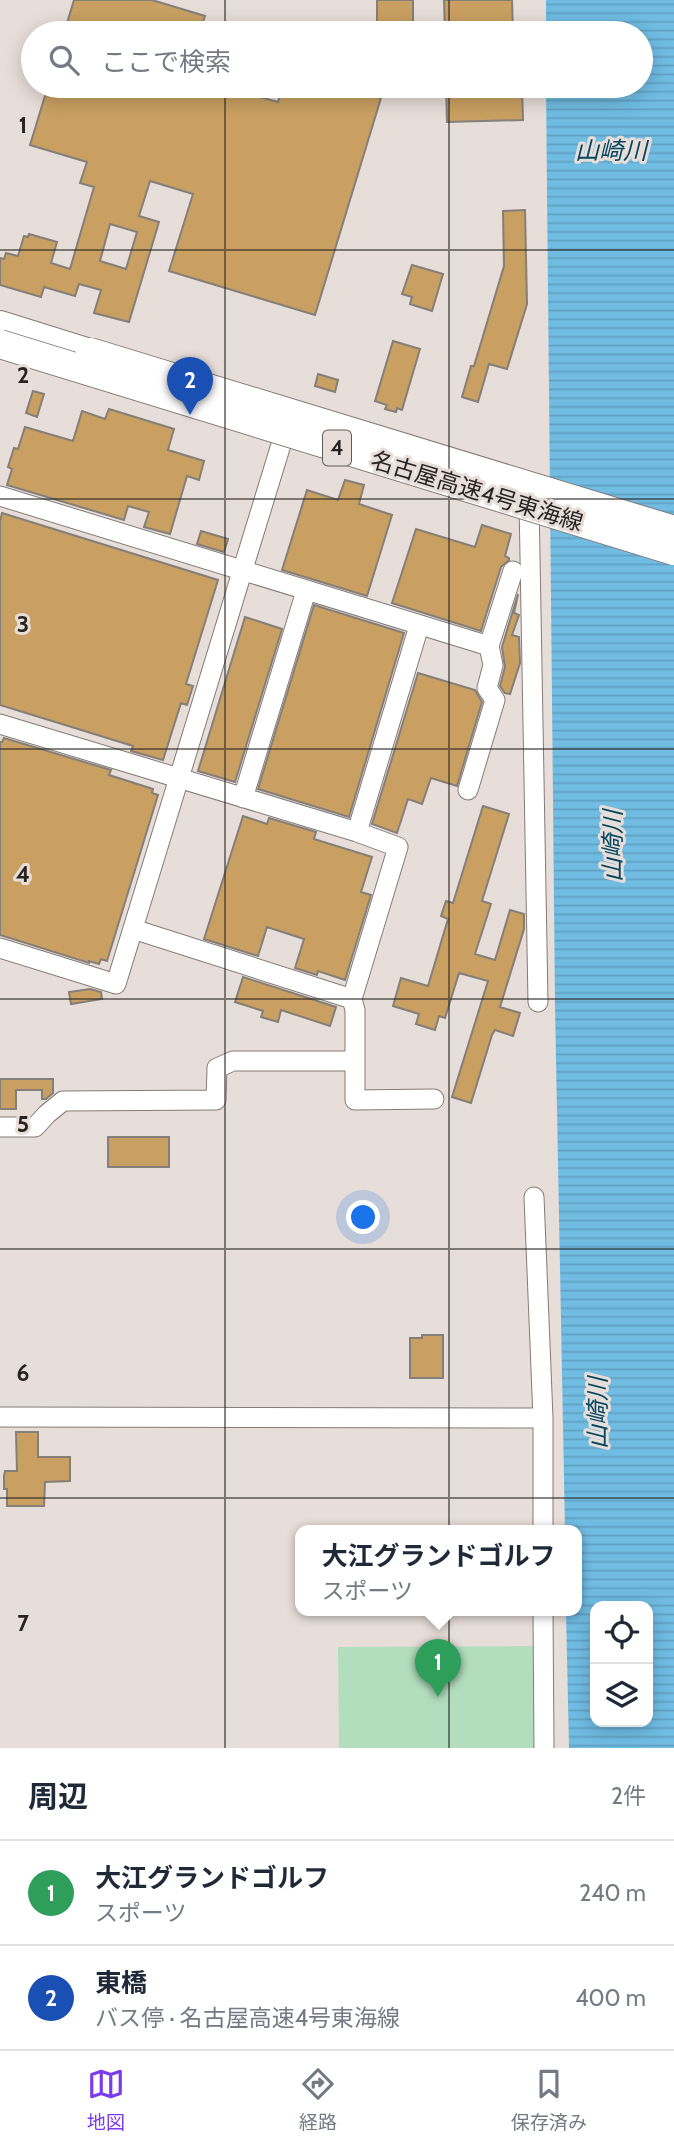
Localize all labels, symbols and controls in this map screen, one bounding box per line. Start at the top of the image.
search box [21,21,653,98]
icon: search [45,41,83,79]
text: ここで検索 [101,46,231,78]
text: 1 [19,111,27,139]
water label: 山崎川 [575,136,650,165]
pin: 2 [167,357,213,415]
text: 2 [17,361,29,389]
road number: 4 [323,430,351,466]
street label: 名古屋高速4号東海線 [368,445,586,537]
text: 3 [17,610,29,638]
water label: 山崎川 [598,807,627,882]
text: 4 [16,860,30,888]
text: 5 [17,1110,29,1138]
your location [346,1200,380,1234]
text: 6 [17,1359,29,1387]
water label: 山崎川 [583,1374,612,1449]
popup [295,1525,582,1616]
text: 大江グランドゴルフ [321,1540,556,1572]
text: スポーツ [321,1577,413,1605]
map controls [590,1601,653,1727]
button: locate [590,1601,653,1664]
text: 7 [17,1609,29,1637]
pin: 1 [415,1639,461,1697]
button: layers [590,1664,653,1727]
text: 周辺 [28,1778,88,1815]
text: 2件 [611,1782,646,1810]
text: 大江グランドゴルフ [95,1862,329,1894]
text: 1 [47,1879,55,1907]
text: 240 m [579,1879,646,1907]
text: スポーツ [95,1899,187,1927]
text: 東橋 [95,1967,147,1999]
text: 2 [45,1984,57,2012]
text: 400 m [575,1984,646,2012]
text: バス停 · 名古屋高速4号東海線 [95,2004,400,2032]
tab: 地図 [87,2065,125,2134]
tab: 経路 [299,2065,337,2134]
tab: 保存済み [511,2065,587,2134]

